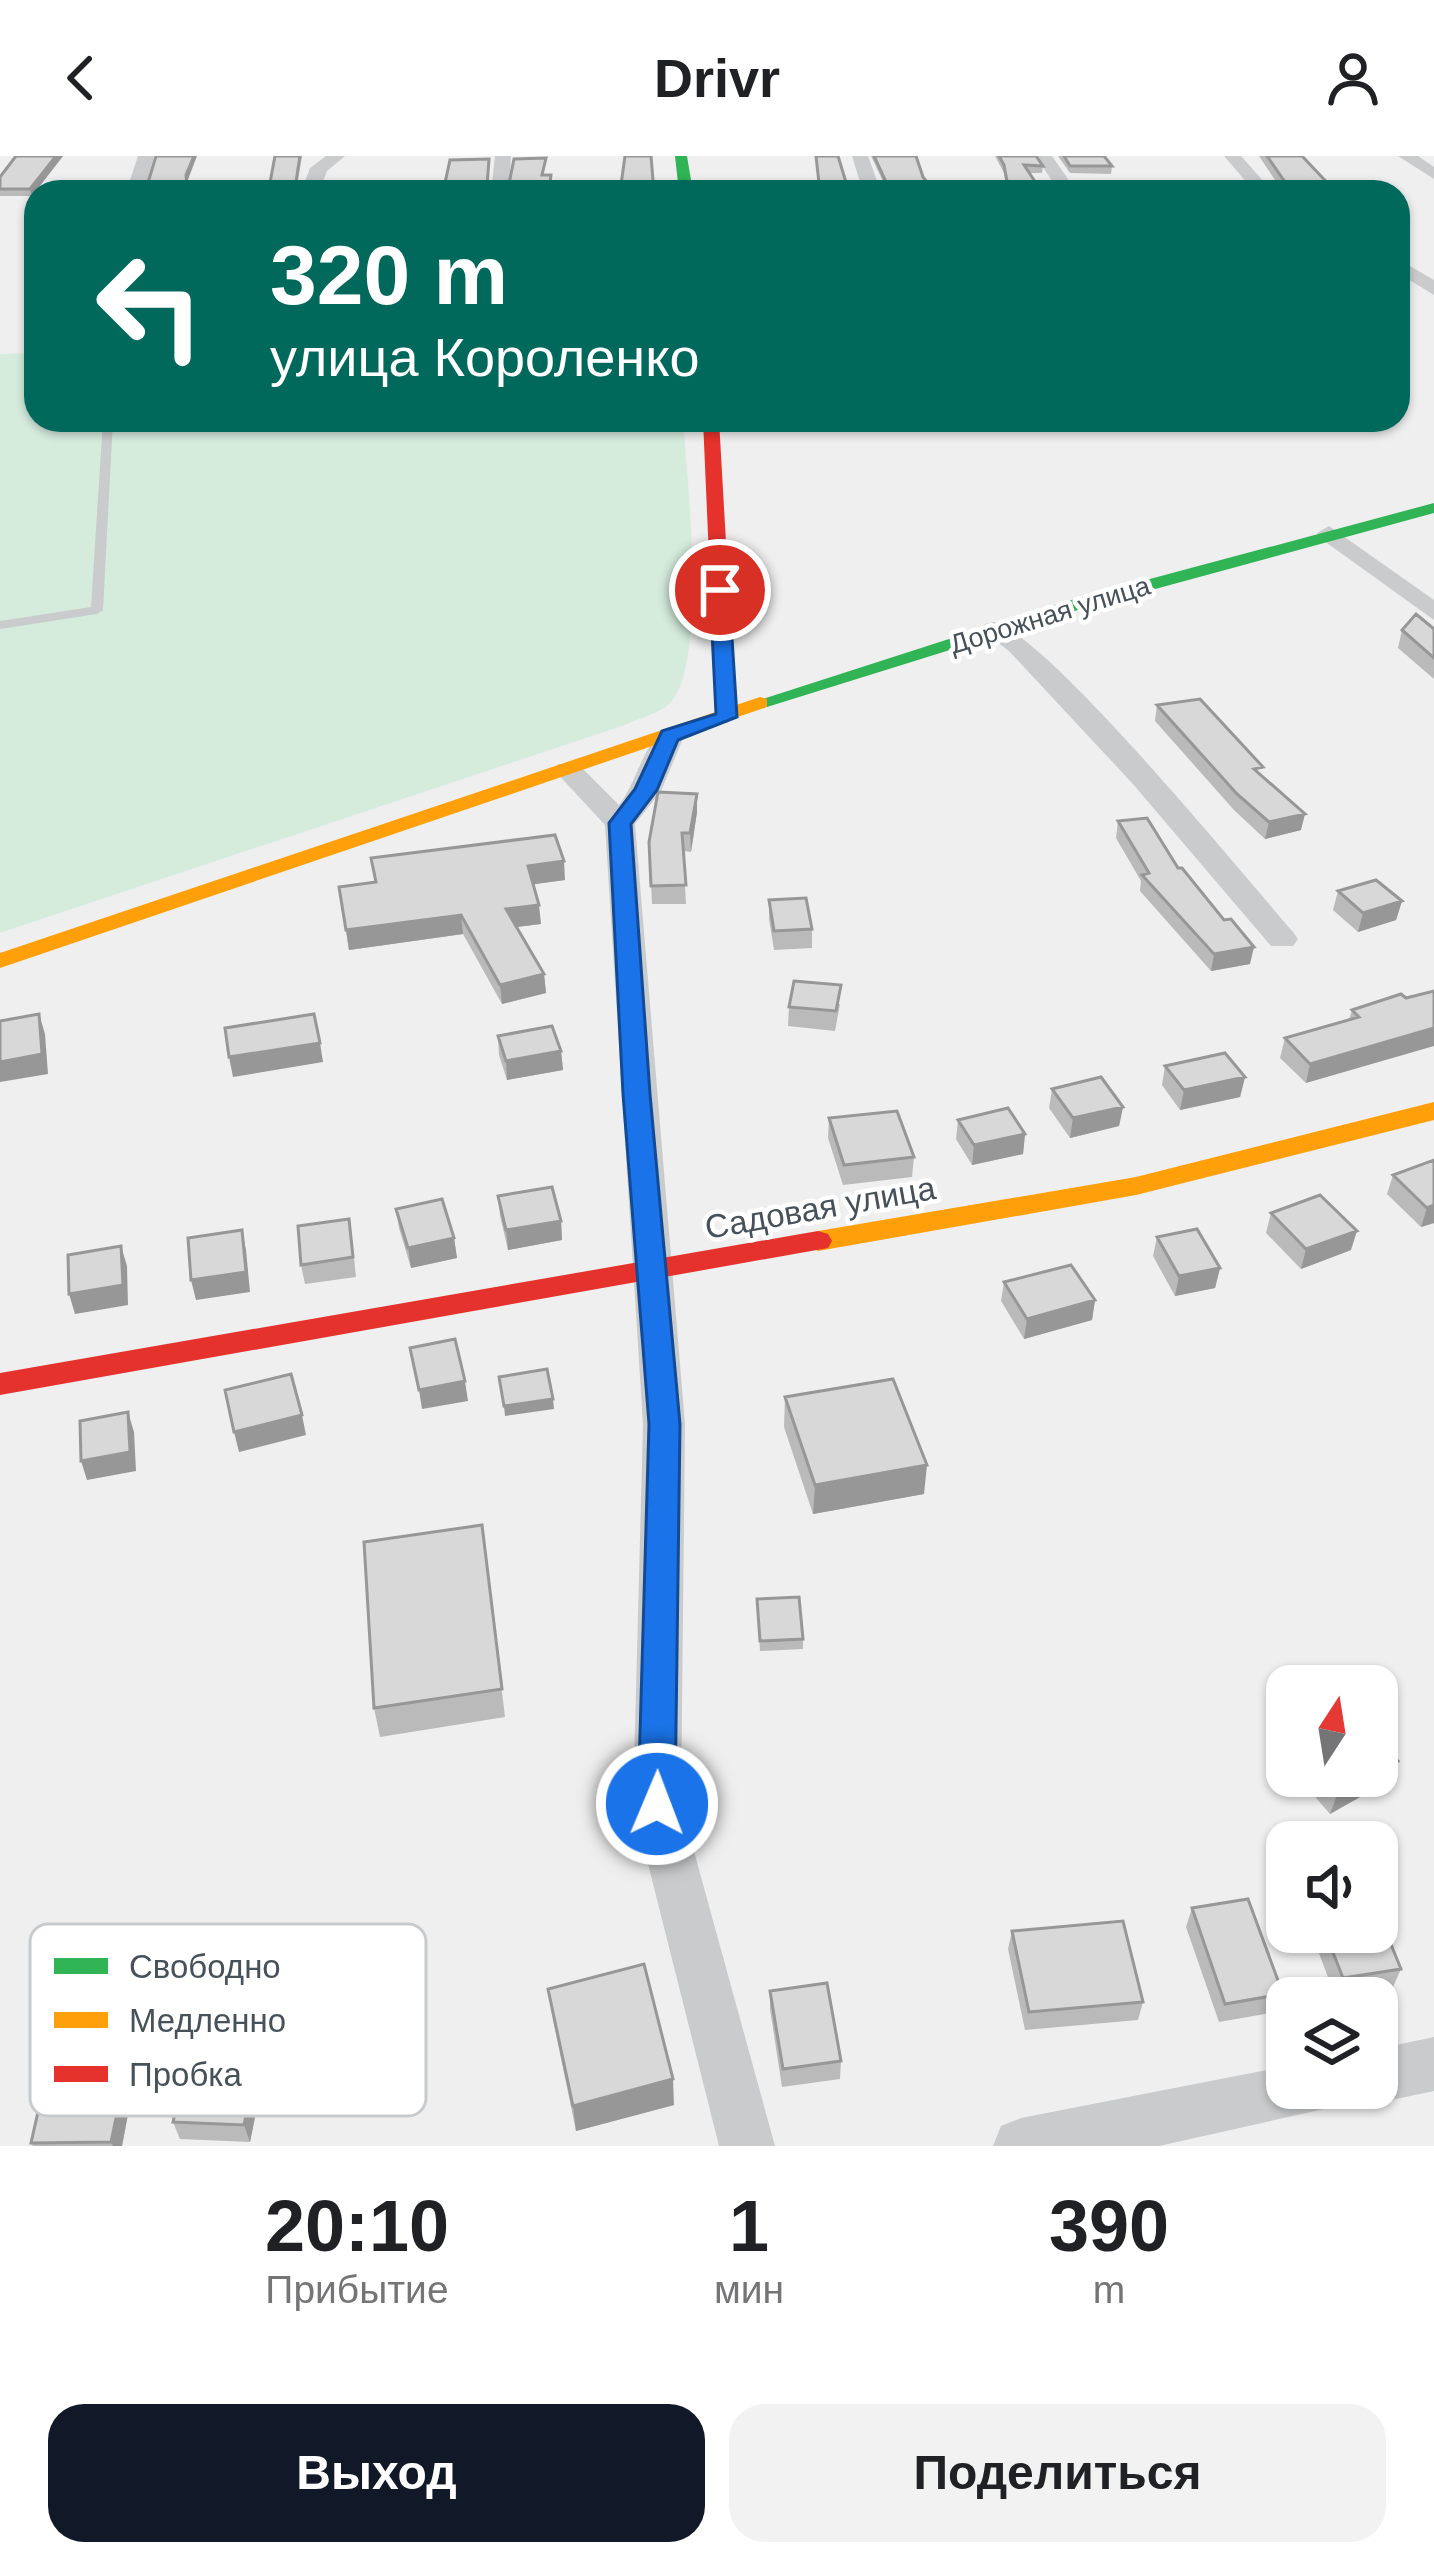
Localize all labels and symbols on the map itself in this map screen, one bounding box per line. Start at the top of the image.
pin [669,539,771,641]
street label: Дорожная улица [946,570,1155,660]
street label: Садовая улица [702,1169,939,1246]
north arrow [1266,1665,1398,1797]
position arrow [594,1741,720,1867]
legend [30,1924,426,2116]
text: Свободно [129,1948,281,1985]
text: Медленно [129,2002,286,2039]
text: Пробка [129,2056,242,2093]

